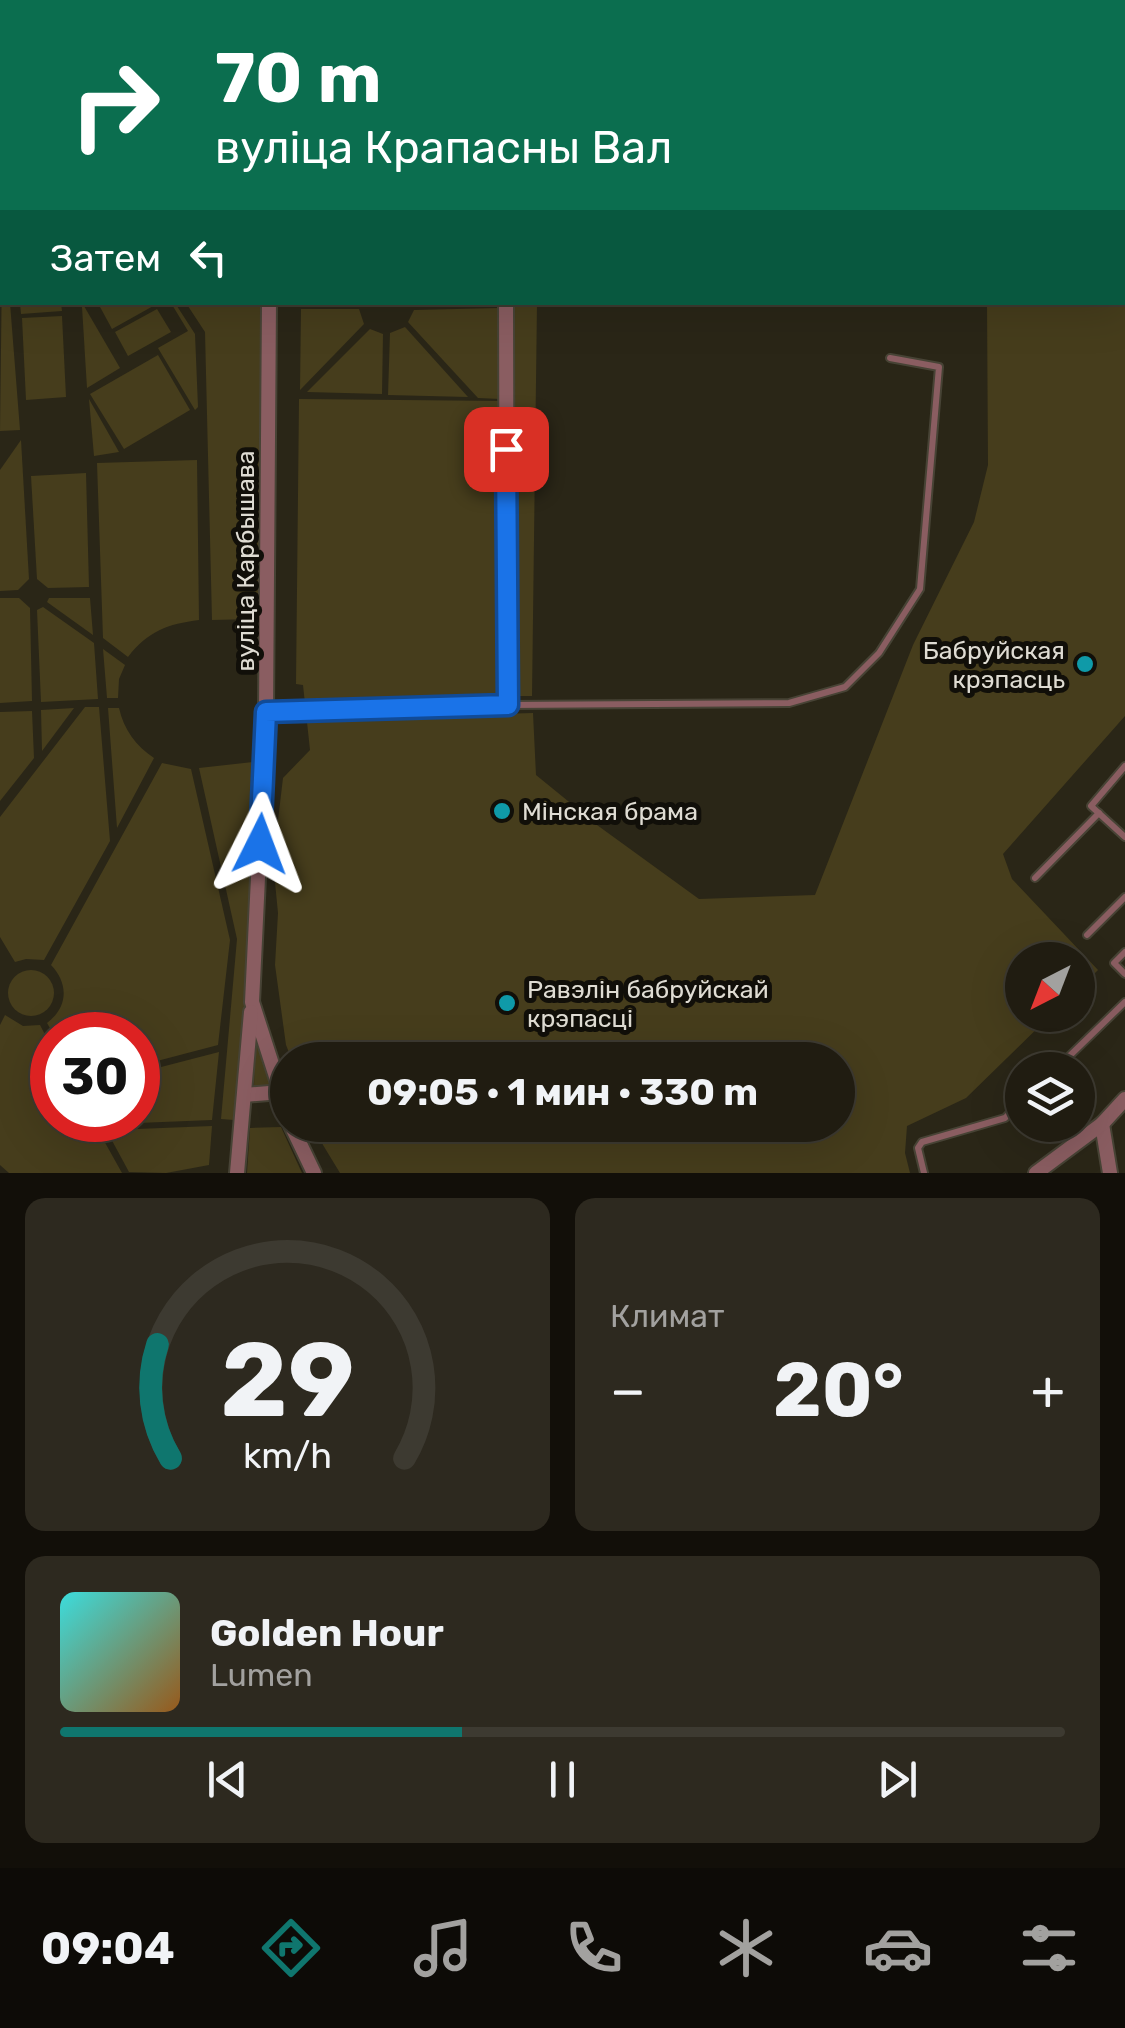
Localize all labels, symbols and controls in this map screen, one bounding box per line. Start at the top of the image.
text: 70 m [215,37,382,120]
icon: right [50,40,180,170]
text: вуліца Крапасны Вал [215,121,672,174]
icon: left [181,230,236,285]
text: Затем [50,235,161,281]
pin [464,407,549,492]
icon: arrive [479,422,534,477]
street label: вуліца Карбышава [231,450,260,672]
place label: Бабруйская крэпасць [923,636,1065,694]
marker: Бабруйская крэпасць [1074,653,1096,675]
position arrow [208,792,312,896]
place label: Мінская брама [522,797,698,826]
marker: Мінская брама [491,800,513,822]
north arrow [1005,942,1095,1032]
map controls [1005,942,1095,1142]
place label: Равэлін бабруйскай крэпасці [527,975,769,1033]
marker: Равэлін бабруйскай крэпасці [496,992,518,1014]
speed limit sign: 30 [30,1012,160,1142]
button: layers [1005,1052,1095,1142]
text: 09:05 · 1 мин · 330 m [367,1069,758,1115]
text: Климат [610,1297,724,1335]
text: 29 [220,1319,355,1442]
text: 20° [773,1346,904,1435]
text: − [610,1358,646,1423]
text: + [1031,1358,1065,1423]
text: km/h [243,1435,332,1477]
text: Golden Hour [210,1610,444,1656]
text: Lumen [210,1656,313,1694]
icon: previous [200,1752,255,1807]
icon: pause [535,1752,590,1807]
icon: next [870,1752,925,1807]
icon: directions [256,1913,326,1983]
icon: music [408,1913,478,1983]
icon: phone [559,1913,629,1983]
icon: climate [711,1913,781,1983]
icon: car [863,1913,933,1983]
icon: filters [1014,1913,1084,1983]
text: 09:04 [41,1922,175,1975]

